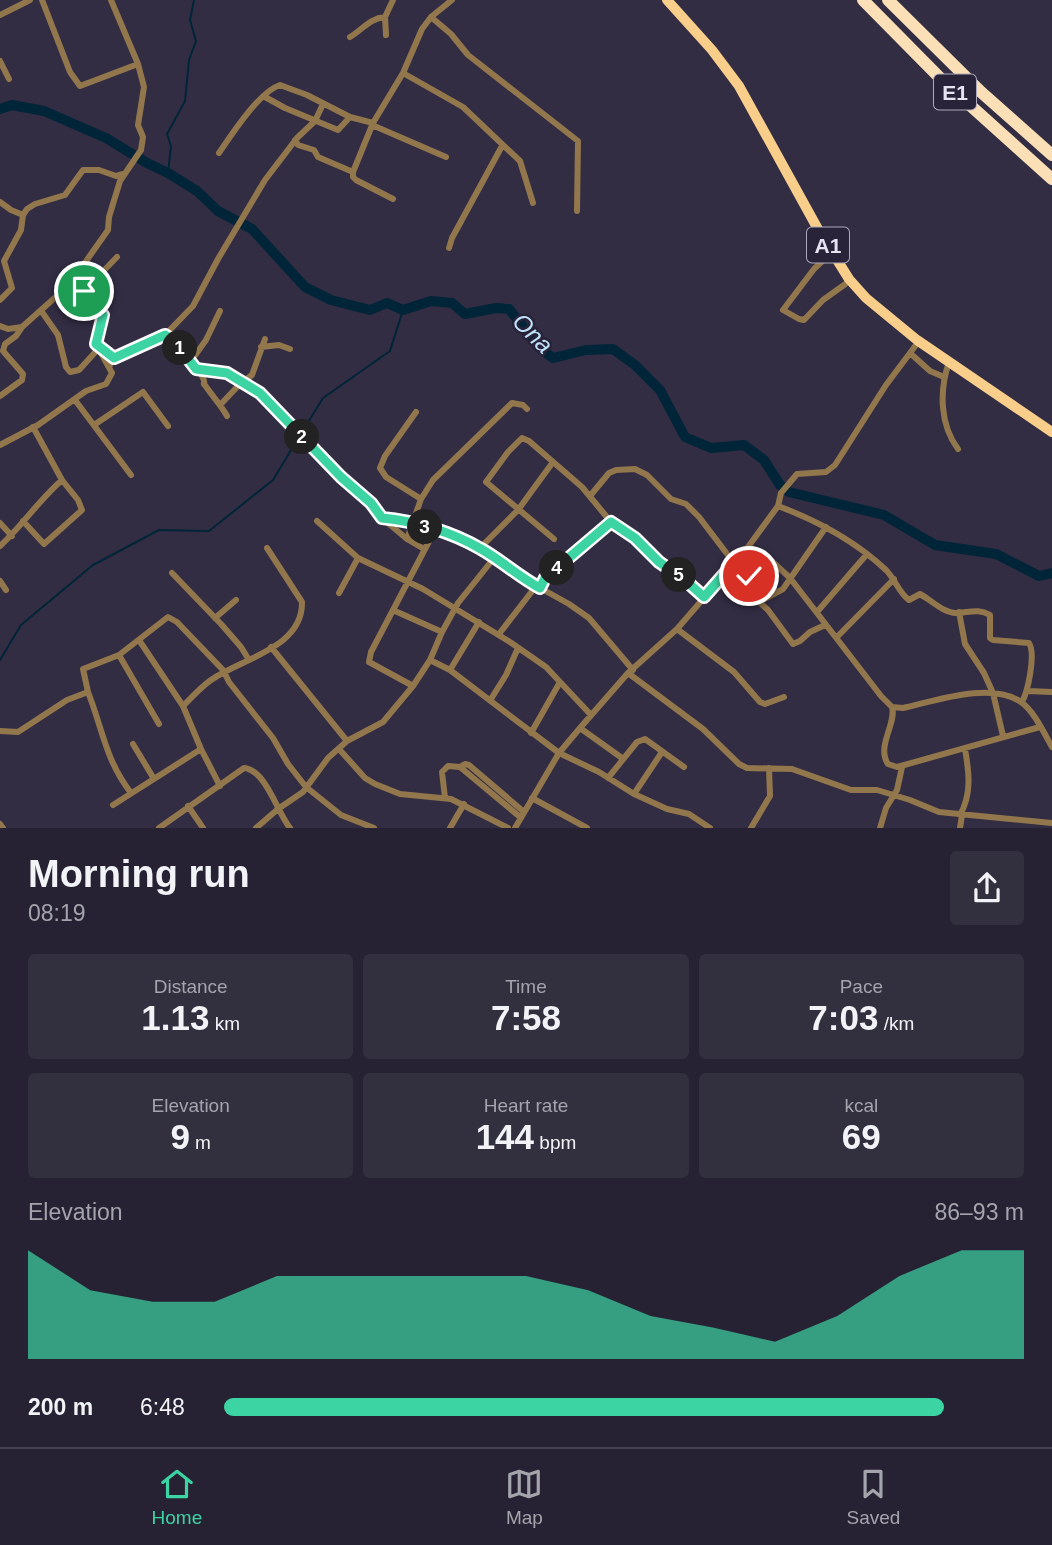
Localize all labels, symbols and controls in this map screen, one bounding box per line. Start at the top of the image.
road number: E1 [934,74,976,110]
road number: A1 [807,228,849,262]
pin [54,261,114,321]
icon: arrive [65,272,103,310]
water label: Ona [507,307,559,359]
pin: 1 [162,330,198,366]
text: 1 [174,337,185,358]
pin: 2 [284,420,320,454]
text: 2 [296,426,307,447]
pin: 3 [408,510,442,544]
text: 3 [419,516,430,537]
pin [719,546,779,606]
pin: 4 [540,550,574,586]
text: 4 [551,557,562,578]
icon: check [730,557,768,595]
pin: 5 [662,558,696,592]
text: 5 [673,564,684,585]
button: share [950,851,1024,925]
text: Morning run [28,853,250,895]
text: 08:19 [28,900,86,926]
text: Distance [154,976,228,997]
text: Time [505,976,547,997]
text: Pace [840,976,883,997]
text: 1.13 [141,998,209,1037]
text: 7:58 [491,998,561,1037]
text: 7:03 [808,998,878,1037]
text: km [209,1013,240,1034]
text: /km [878,1013,914,1034]
text: Elevation [152,1095,230,1116]
text: Heart rate [484,1095,568,1116]
text: kcal [844,1095,878,1116]
text: 9 [170,1117,190,1156]
text: 144 [476,1117,534,1156]
text: 69 [842,1117,881,1156]
text: m [190,1132,211,1153]
text: bpm [534,1132,576,1153]
text: Elevation [28,1199,123,1225]
text: 86–93 m [934,1199,1024,1225]
text: 200 m [28,1394,93,1420]
text: 6:48 [140,1394,185,1420]
tab: Home [152,1465,202,1529]
tab: Map [505,1465,543,1529]
tab: Saved [847,1465,900,1529]

